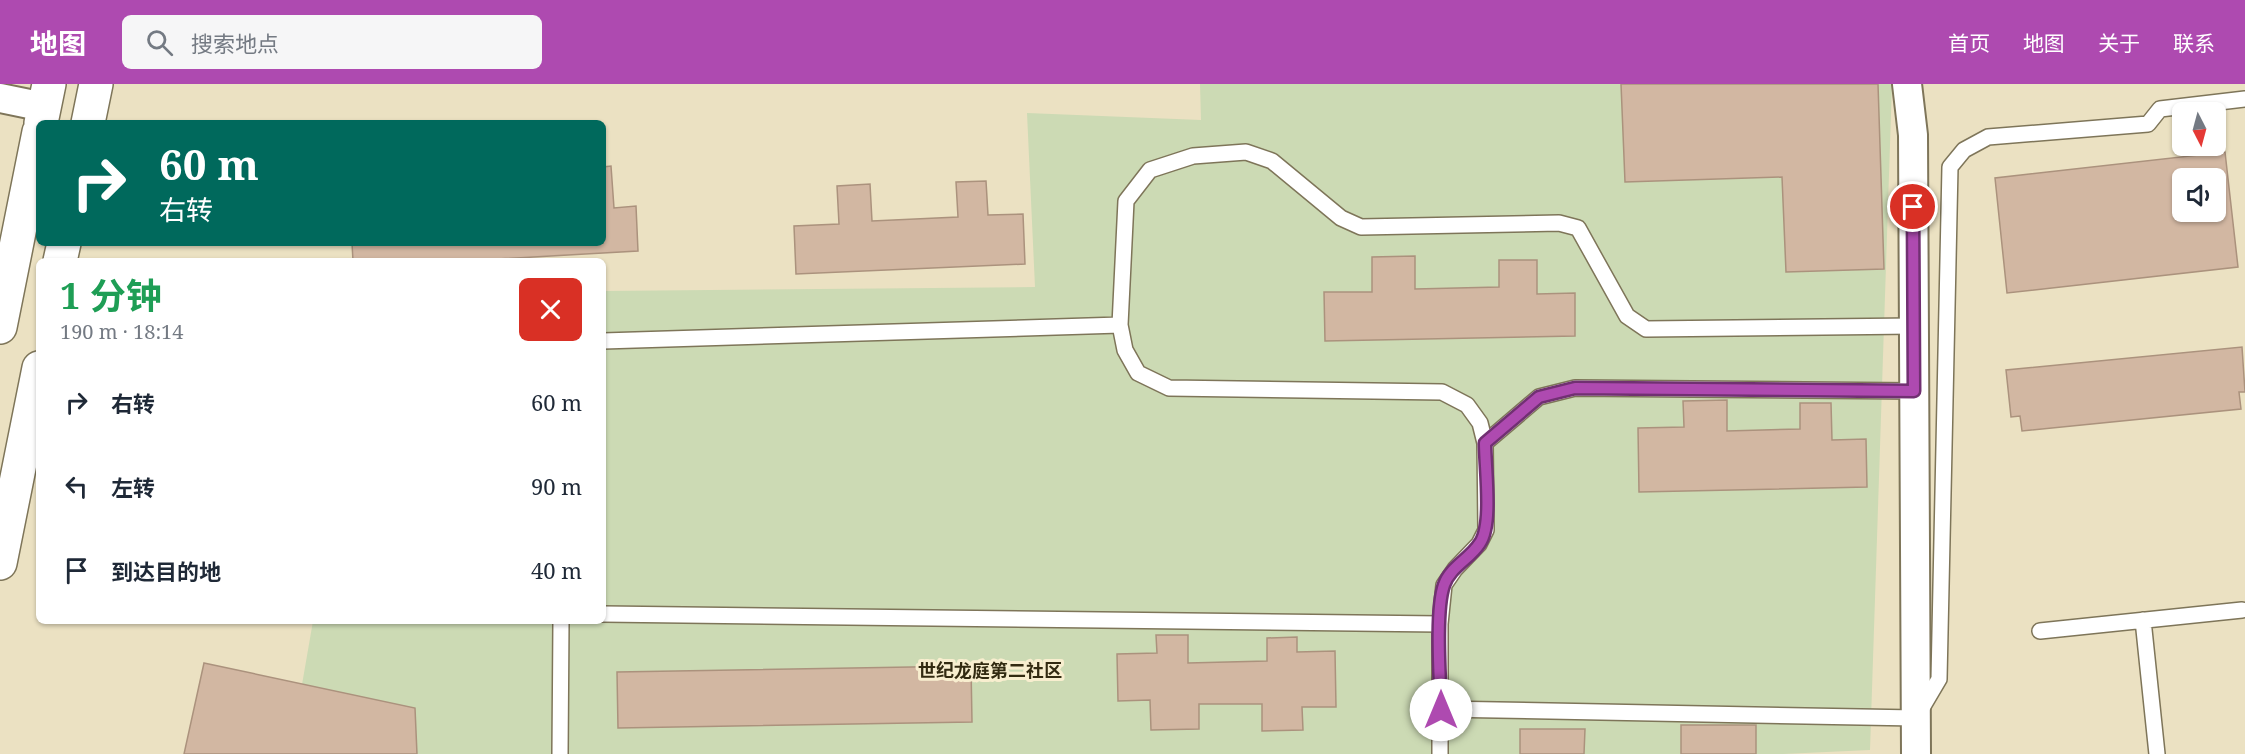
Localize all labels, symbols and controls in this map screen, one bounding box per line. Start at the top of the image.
search box [122,15,542,69]
text: 地图 [30,24,86,62]
icon: search [143,26,176,59]
text: 搜索地点 [191,28,279,58]
text: 首页 [1948,29,1990,57]
text: 地图 [2023,29,2065,57]
text: 关于 [2098,29,2140,57]
text: 联系 [2173,29,2215,57]
north arrow [2172,102,2226,156]
map controls [2172,102,2226,222]
text: 60 m [159,135,259,192]
icon: right [60,144,138,222]
button: sound [2172,168,2226,222]
pin [1887,181,1938,232]
icon: arrive [1896,190,1929,223]
text: 右转 [159,191,213,228]
text: 1 分钟 [60,271,162,320]
button: close [519,278,582,341]
text: 190 m · 18:14 [60,318,183,345]
icon: right [60,386,93,419]
text: 60 m [531,387,582,417]
text: 右转 [111,388,155,418]
icon: left [60,470,93,503]
text: 90 m [531,471,582,501]
text: 左转 [111,472,155,502]
icon: arrive [60,554,93,587]
text: 40 m [531,555,582,585]
text: 到达目的地 [111,556,221,586]
district label: 世纪龙庭第二社区 [918,658,1062,682]
position arrow [1409,678,1473,742]

